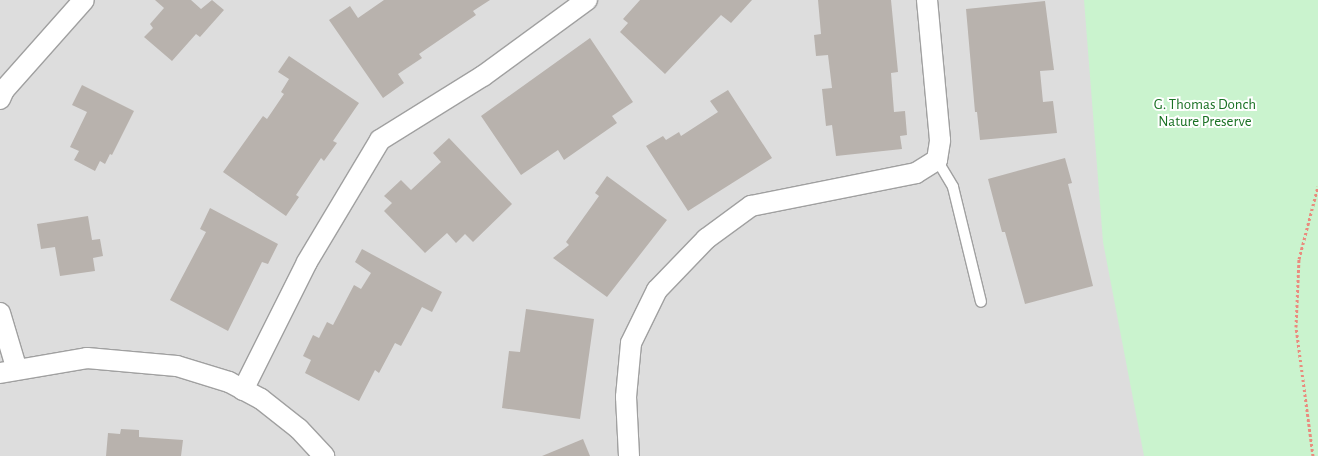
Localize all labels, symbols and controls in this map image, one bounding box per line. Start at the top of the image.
park label: G. Thomas Donch Nature Preserve [1154,95,1256,130]

